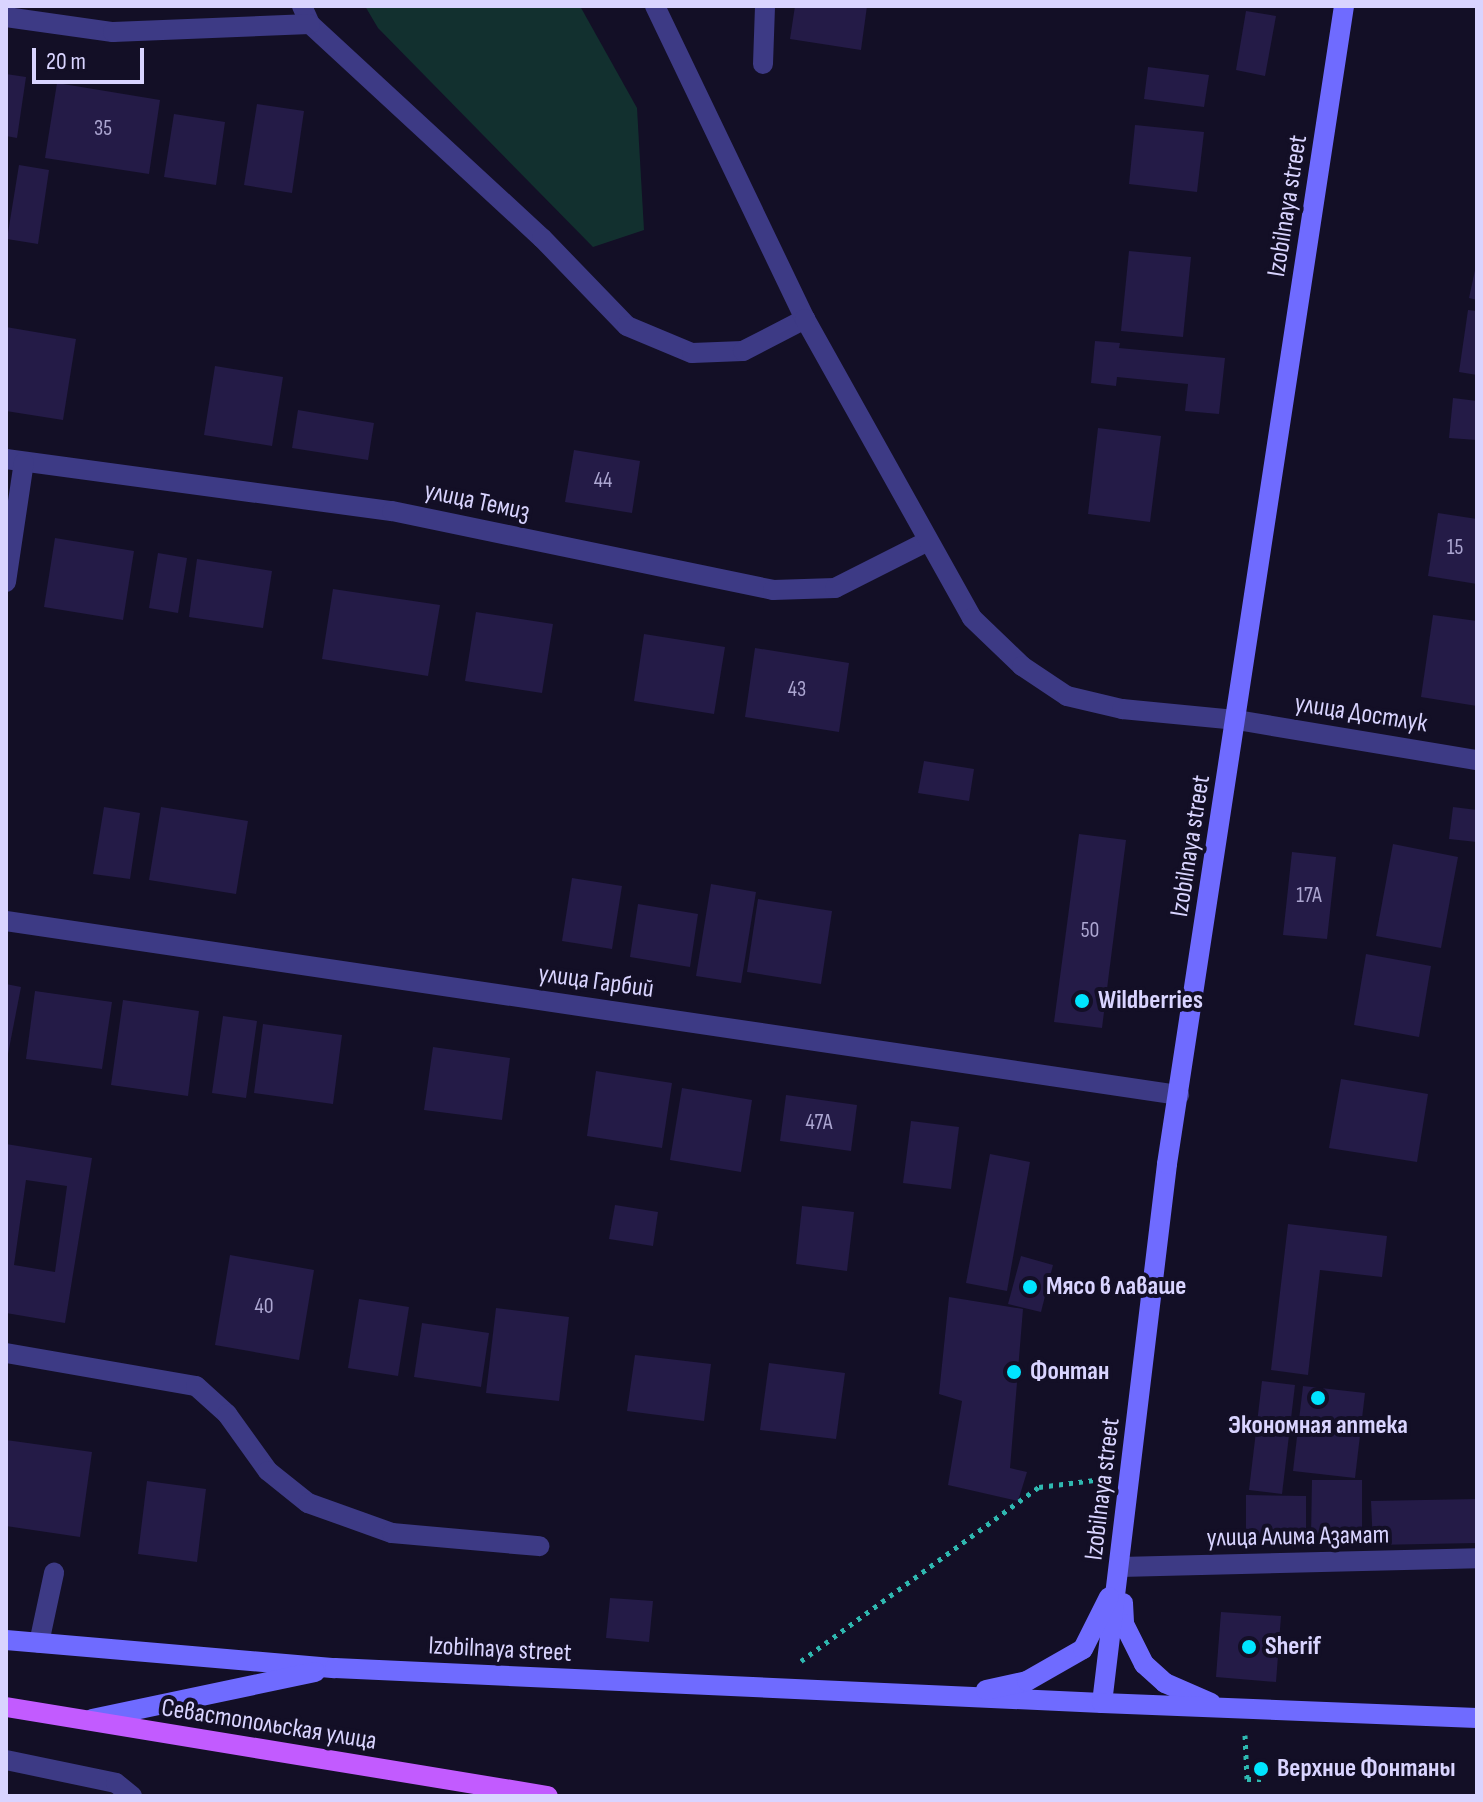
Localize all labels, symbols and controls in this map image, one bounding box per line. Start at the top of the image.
scale bar [36,32,148,82]
text: 20 m [46,47,86,76]
house number: 35 [94,116,112,142]
street label: Izobilnaya street [1261,133,1315,279]
house number: 44 [594,468,612,494]
street label: улица Темиз [421,476,533,528]
house number: 15 [1447,535,1463,561]
house number: 43 [788,677,806,703]
street label: улица Достлук [1293,688,1429,740]
street label: Izobilnaya street [1164,773,1218,919]
house number: 17А [1296,883,1322,909]
house number: 50 [1081,918,1099,944]
street label: улица Гарбий [536,958,656,1006]
place label: Wildberries [1098,985,1203,1017]
marker: Wildberries [1073,992,1091,1010]
house number: 47А [806,1110,832,1136]
place label: Мясо в лаваше [1046,1271,1186,1303]
marker: Мясо в лаваше [1021,1278,1039,1296]
house number: 40 [254,1294,274,1320]
place label: Фонтан [1030,1356,1109,1388]
marker: Фонтан [1005,1363,1023,1381]
marker: Экономная аптека [1309,1389,1327,1407]
place label: Экономная аптека [1228,1410,1408,1442]
street label: Izobilnaya street [1079,1416,1127,1562]
street label: улица Алима Азамат [1206,1520,1390,1554]
street label: Izobilnaya street [428,1631,572,1669]
place label: Sherif [1265,1631,1321,1663]
marker: Sherif [1240,1638,1258,1656]
street label: Севастопольская улица [159,1693,379,1757]
place label: Верхние Фонтаны [1277,1753,1455,1785]
marker: Верхние Фонтаны [1252,1760,1270,1778]

